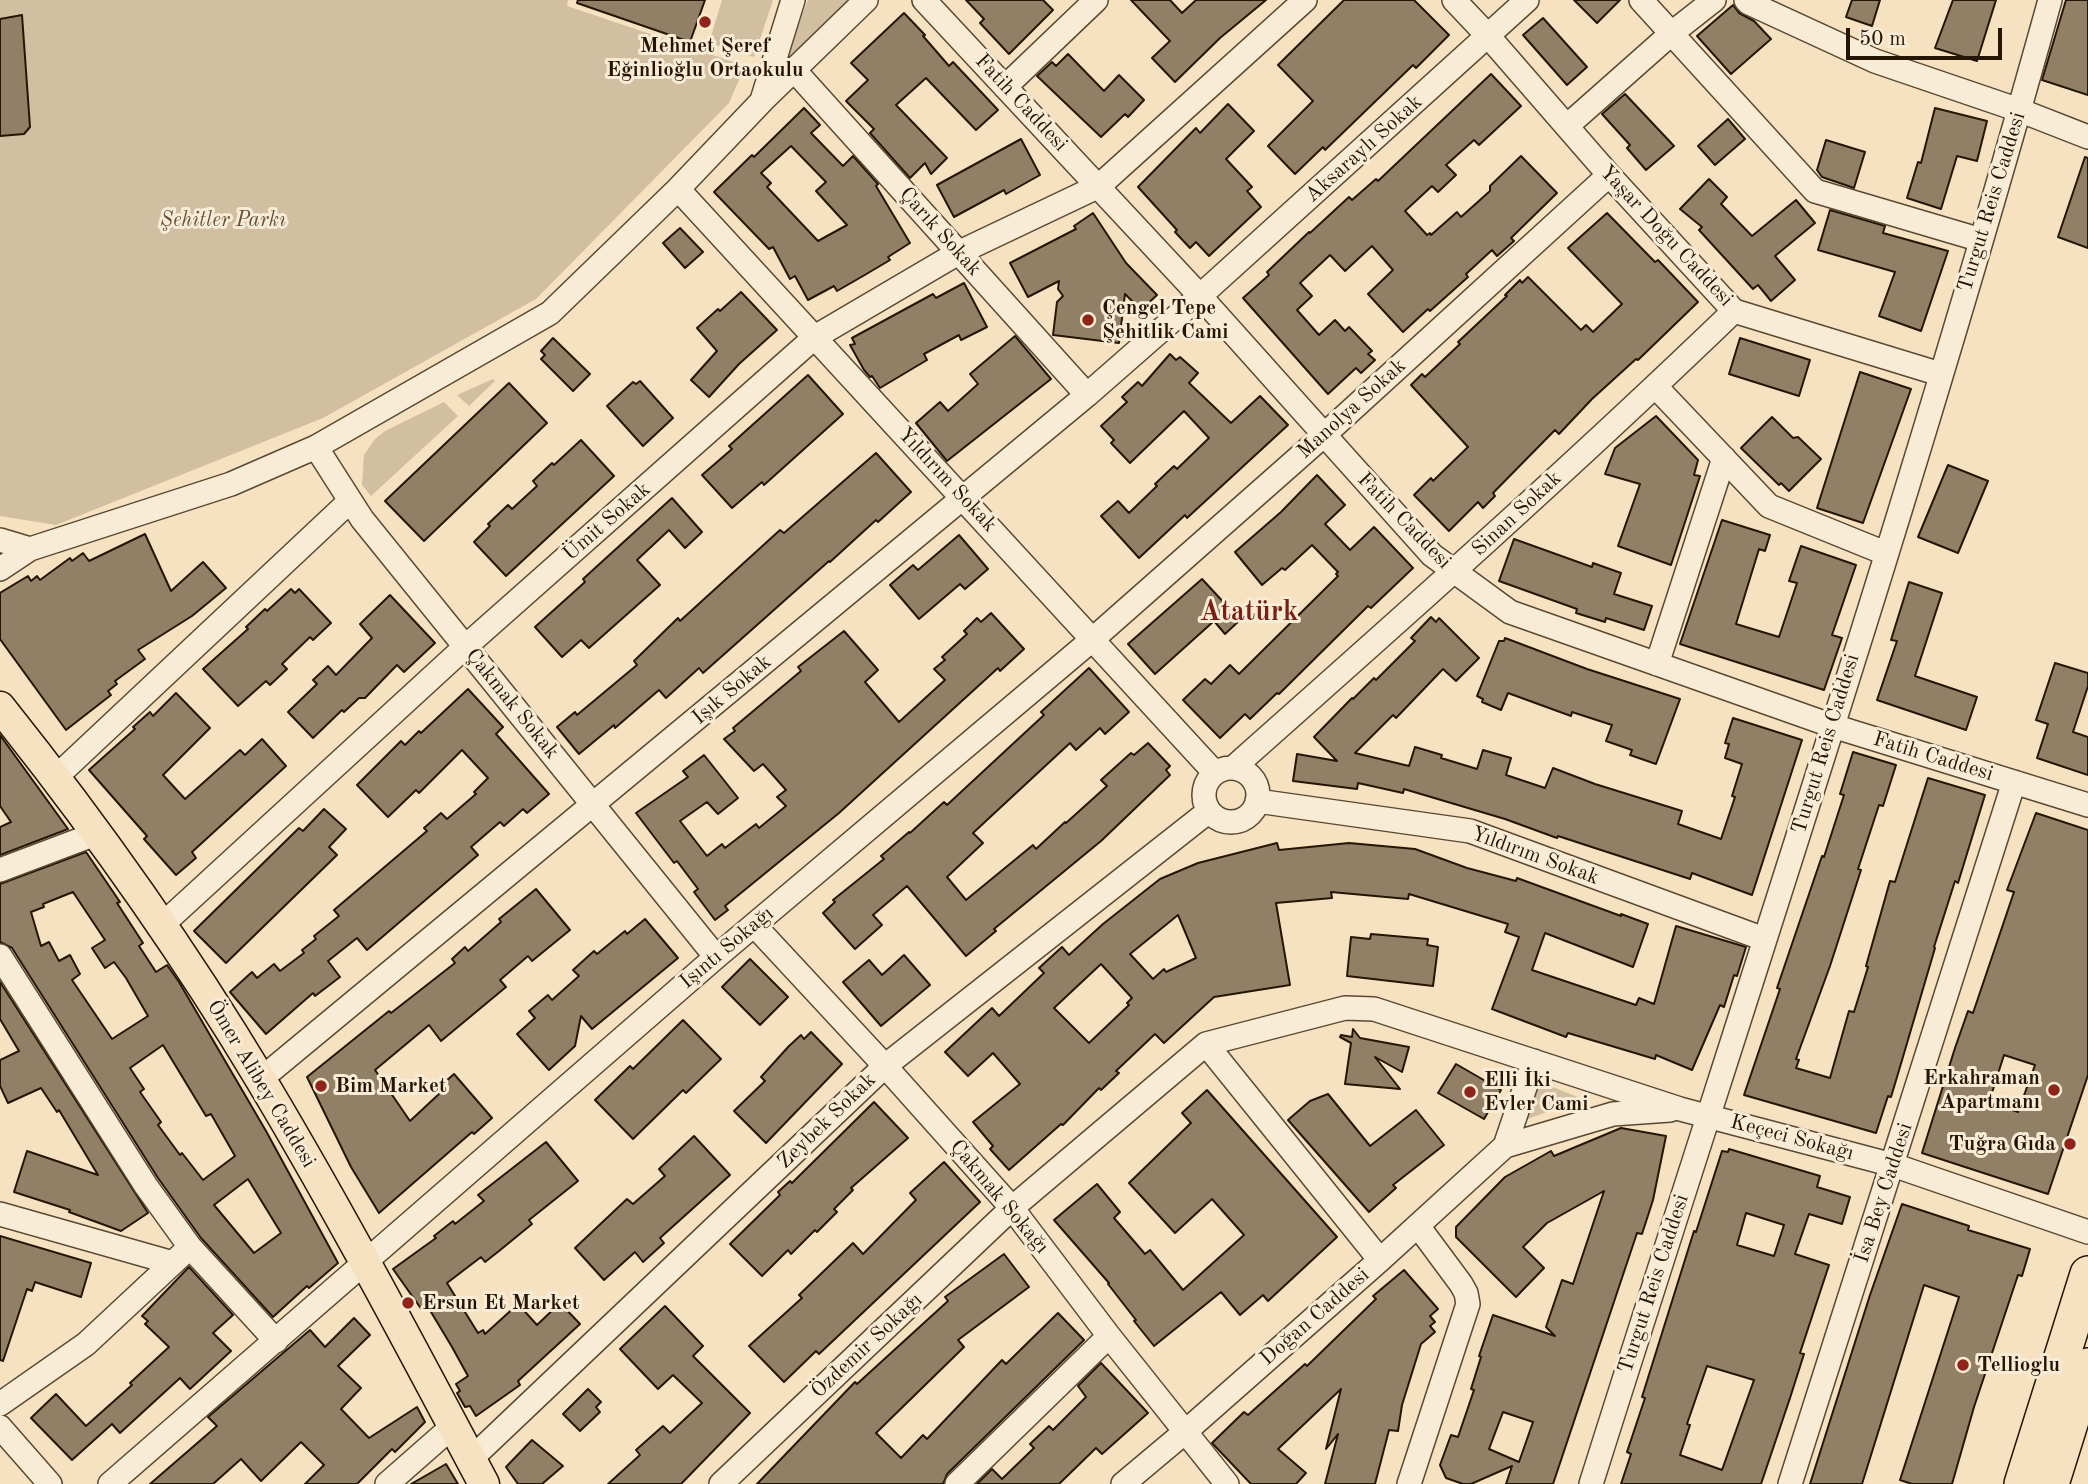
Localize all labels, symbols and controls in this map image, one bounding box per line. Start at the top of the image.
marker: Mehmet Şeref Eğinlioğlu Ortaokulu [697,14,713,30]
scale bar [1850,14,2006,58]
text: 50 m [1859,29,1906,50]
place label: Mehmet Şeref Eğinlioğlu Ortaokulu [606,33,804,83]
street label: Fatih Caddesi [969,49,1073,157]
street label: Aksaraylı Sokak [1300,90,1428,208]
street label: Turgut Reis Caddesi [1953,109,2031,295]
street label: Yaşar Doğu Caddesi [1594,160,1738,312]
street label: Çarık Sokak [893,182,987,282]
park label: Şehitler Parkı [160,207,286,233]
place label: Çengel Tepe Şehitlik Cami [1102,295,1228,345]
marker: Çengel Tepe Şehitlik Cami [1080,312,1096,328]
street label: Manolya Sokak [1292,354,1412,464]
street label: Yıldırım Sokak [892,422,1002,538]
street label: Sinan Sokak [1467,466,1567,562]
street label: Fatih Caddesi [1352,468,1456,574]
street label: Ümit Sokak [558,477,656,567]
district label: Atatürk [1200,596,1298,630]
street label: Çakmak Sokak [460,644,564,764]
street label: Işık Sokak [687,650,777,730]
street label: Turgut Reis Caddesi [1787,651,1865,837]
street label: Fatih Caddesi [1870,727,1996,787]
street label: Yıldırım Sokak [1468,821,1602,891]
street label: Işıntı Sokağı [675,901,779,995]
street label: Ömer Alibey Caddesi [201,996,321,1172]
place label: Erkahraman Apartmanı [1923,1065,2040,1115]
place label: Elli İki Evler Cami [1484,1067,1589,1117]
street label: Zeybek Sokak [772,1068,882,1174]
place label: Bim Market [335,1073,447,1099]
marker: Bim Market [313,1078,329,1094]
marker: Erkahraman Apartmanı [2046,1082,2062,1098]
marker: Elli İki Evler Cami [1462,1084,1478,1100]
street label: Keçeci Sokağı [1728,1109,1856,1167]
street label: İsa Bey Caddesi [1850,1120,1918,1266]
place label: Tuğra Gıda [1949,1131,2056,1157]
street label: Çakmak Sokağı [944,1135,1054,1259]
marker: Tuğra Gıda [2062,1136,2078,1152]
street label: Turgut Reis Caddesi [1613,1191,1695,1377]
street label: Doğan Caddesi [1255,1263,1375,1371]
street label: Özdemir Sokağı [806,1288,928,1404]
place label: Ersun Et Market [422,1290,580,1316]
marker: Ersun Et Market [400,1295,416,1311]
place label: Tellioglu [1977,1352,2060,1378]
marker: Tellioglu [1955,1357,1971,1373]

